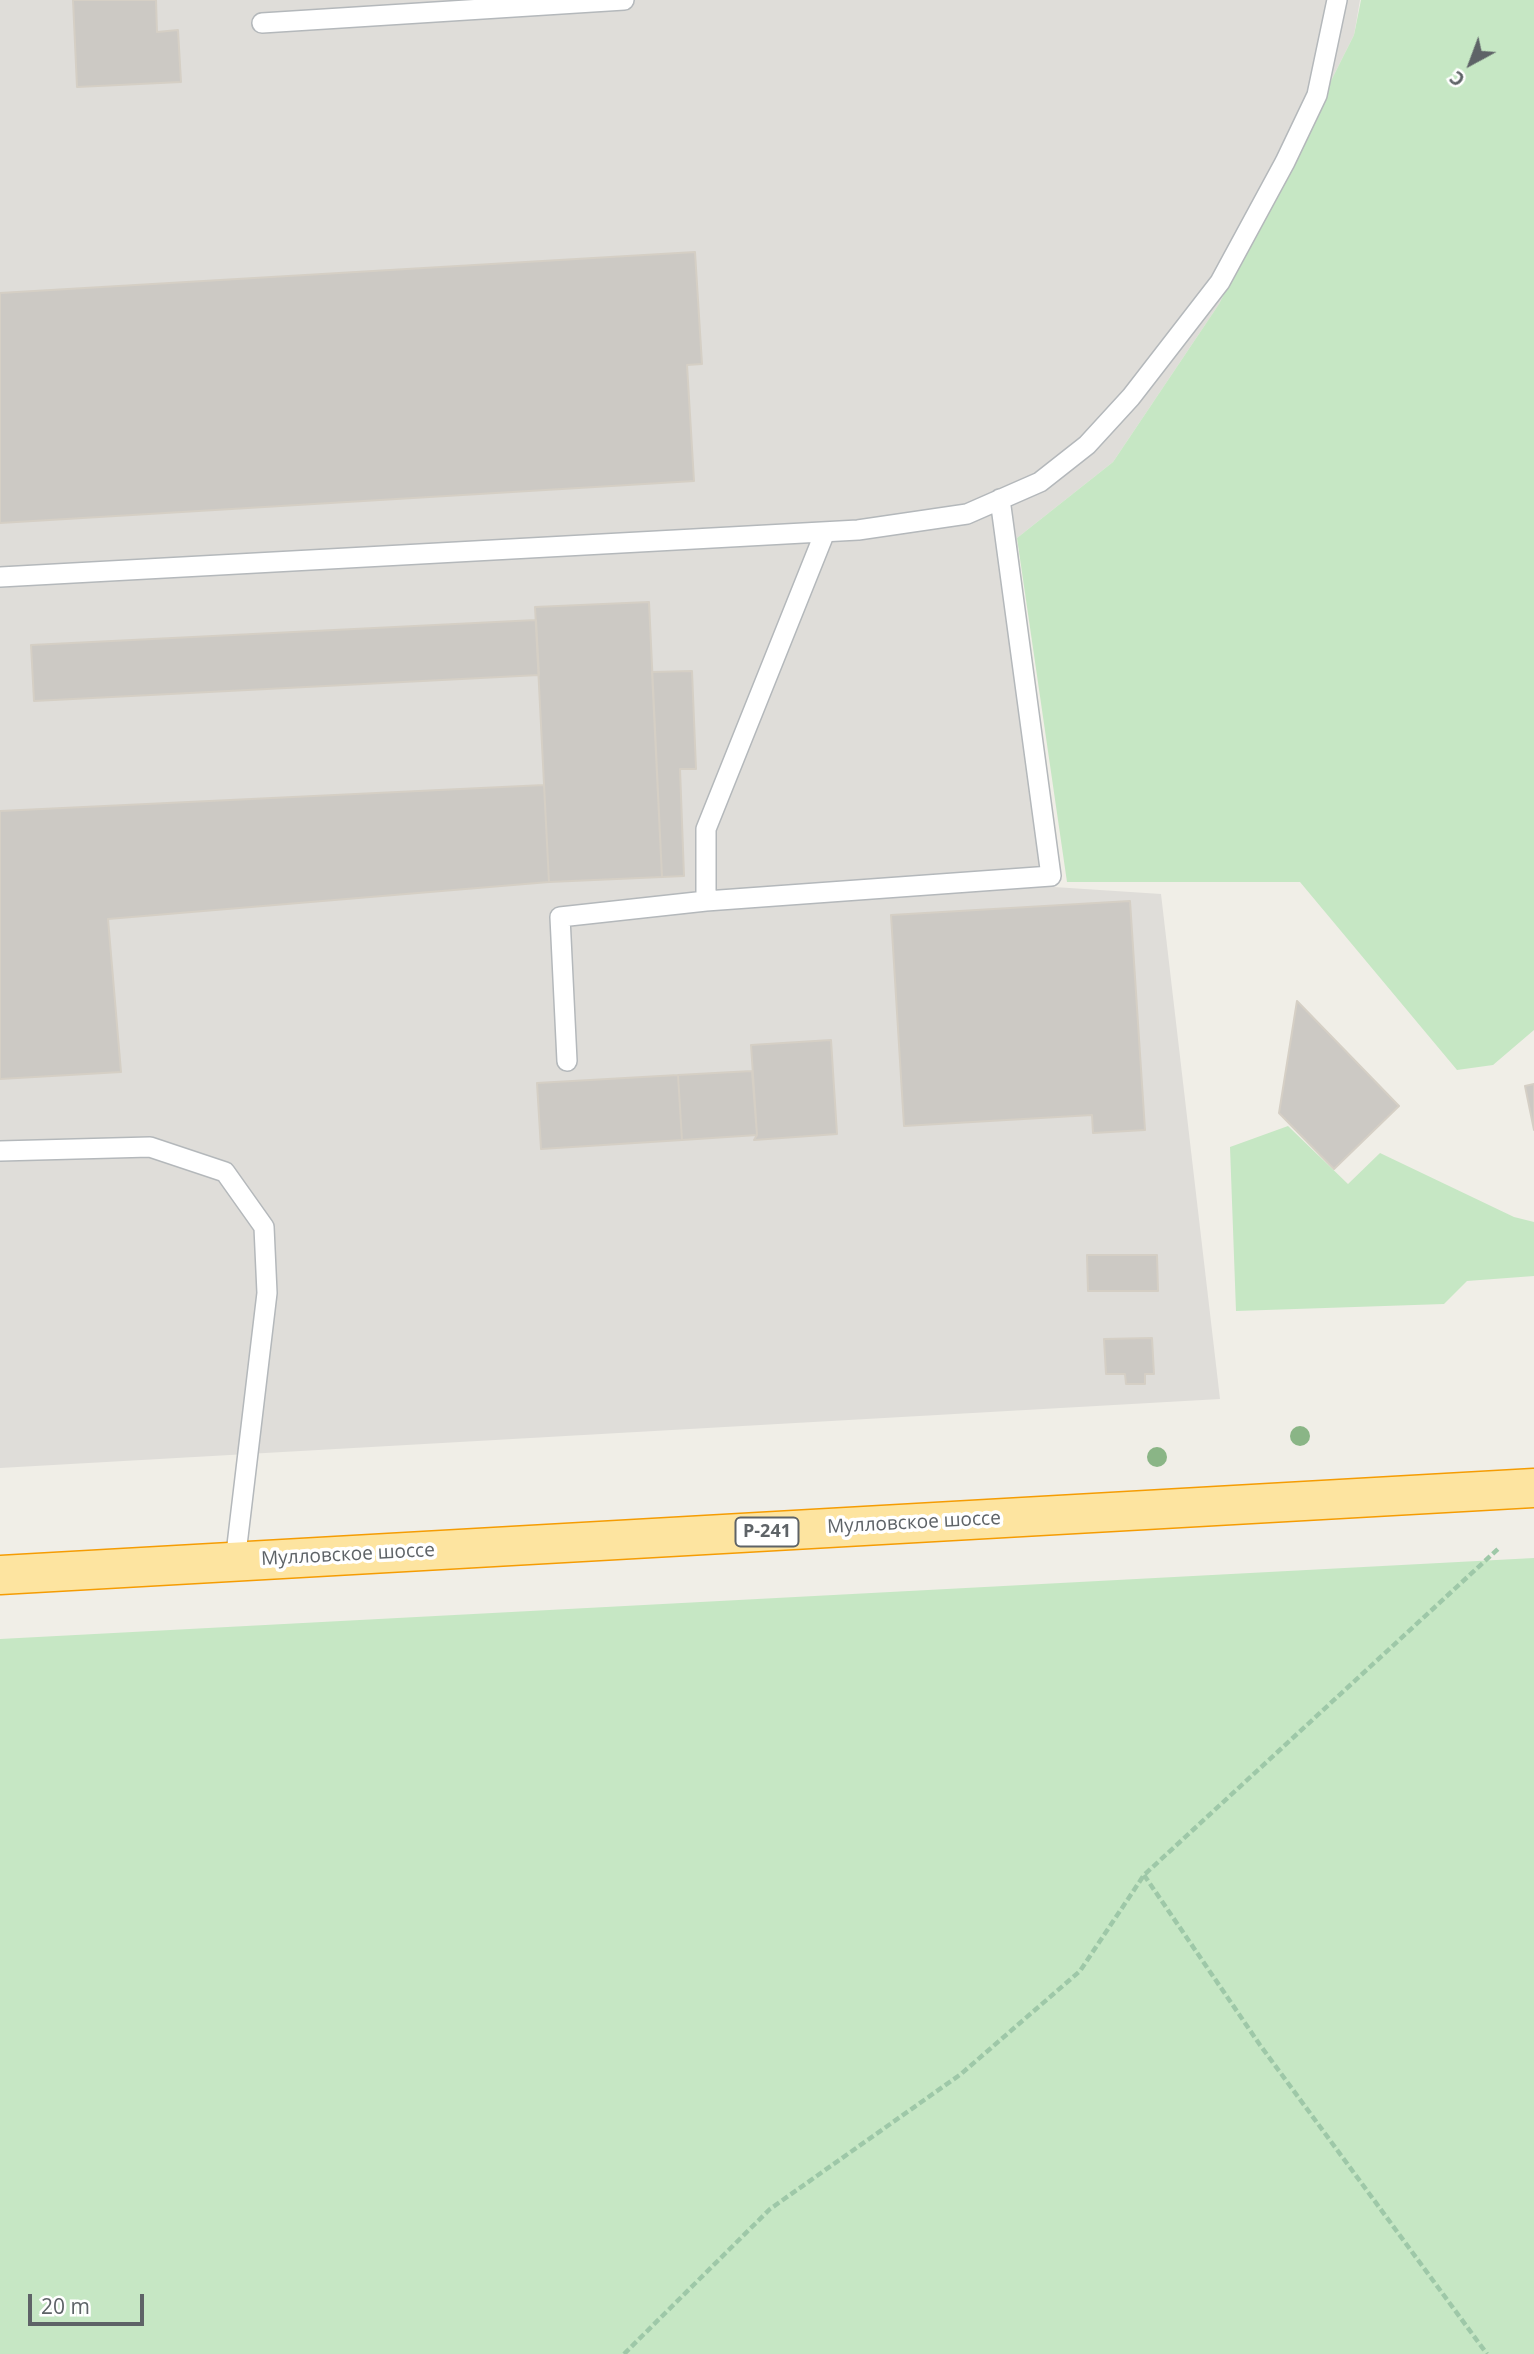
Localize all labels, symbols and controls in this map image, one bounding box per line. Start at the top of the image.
north arrow [1436,28,1506,98]
text: С [1444,65,1470,93]
street label: Мулловское шоссе [827,1507,1001,1539]
road number: Р-241 [736,1518,798,1546]
street label: Мулловское шоссе [261,1539,435,1571]
scale bar [32,2280,147,2324]
text: 20 m [41,2292,90,2320]

